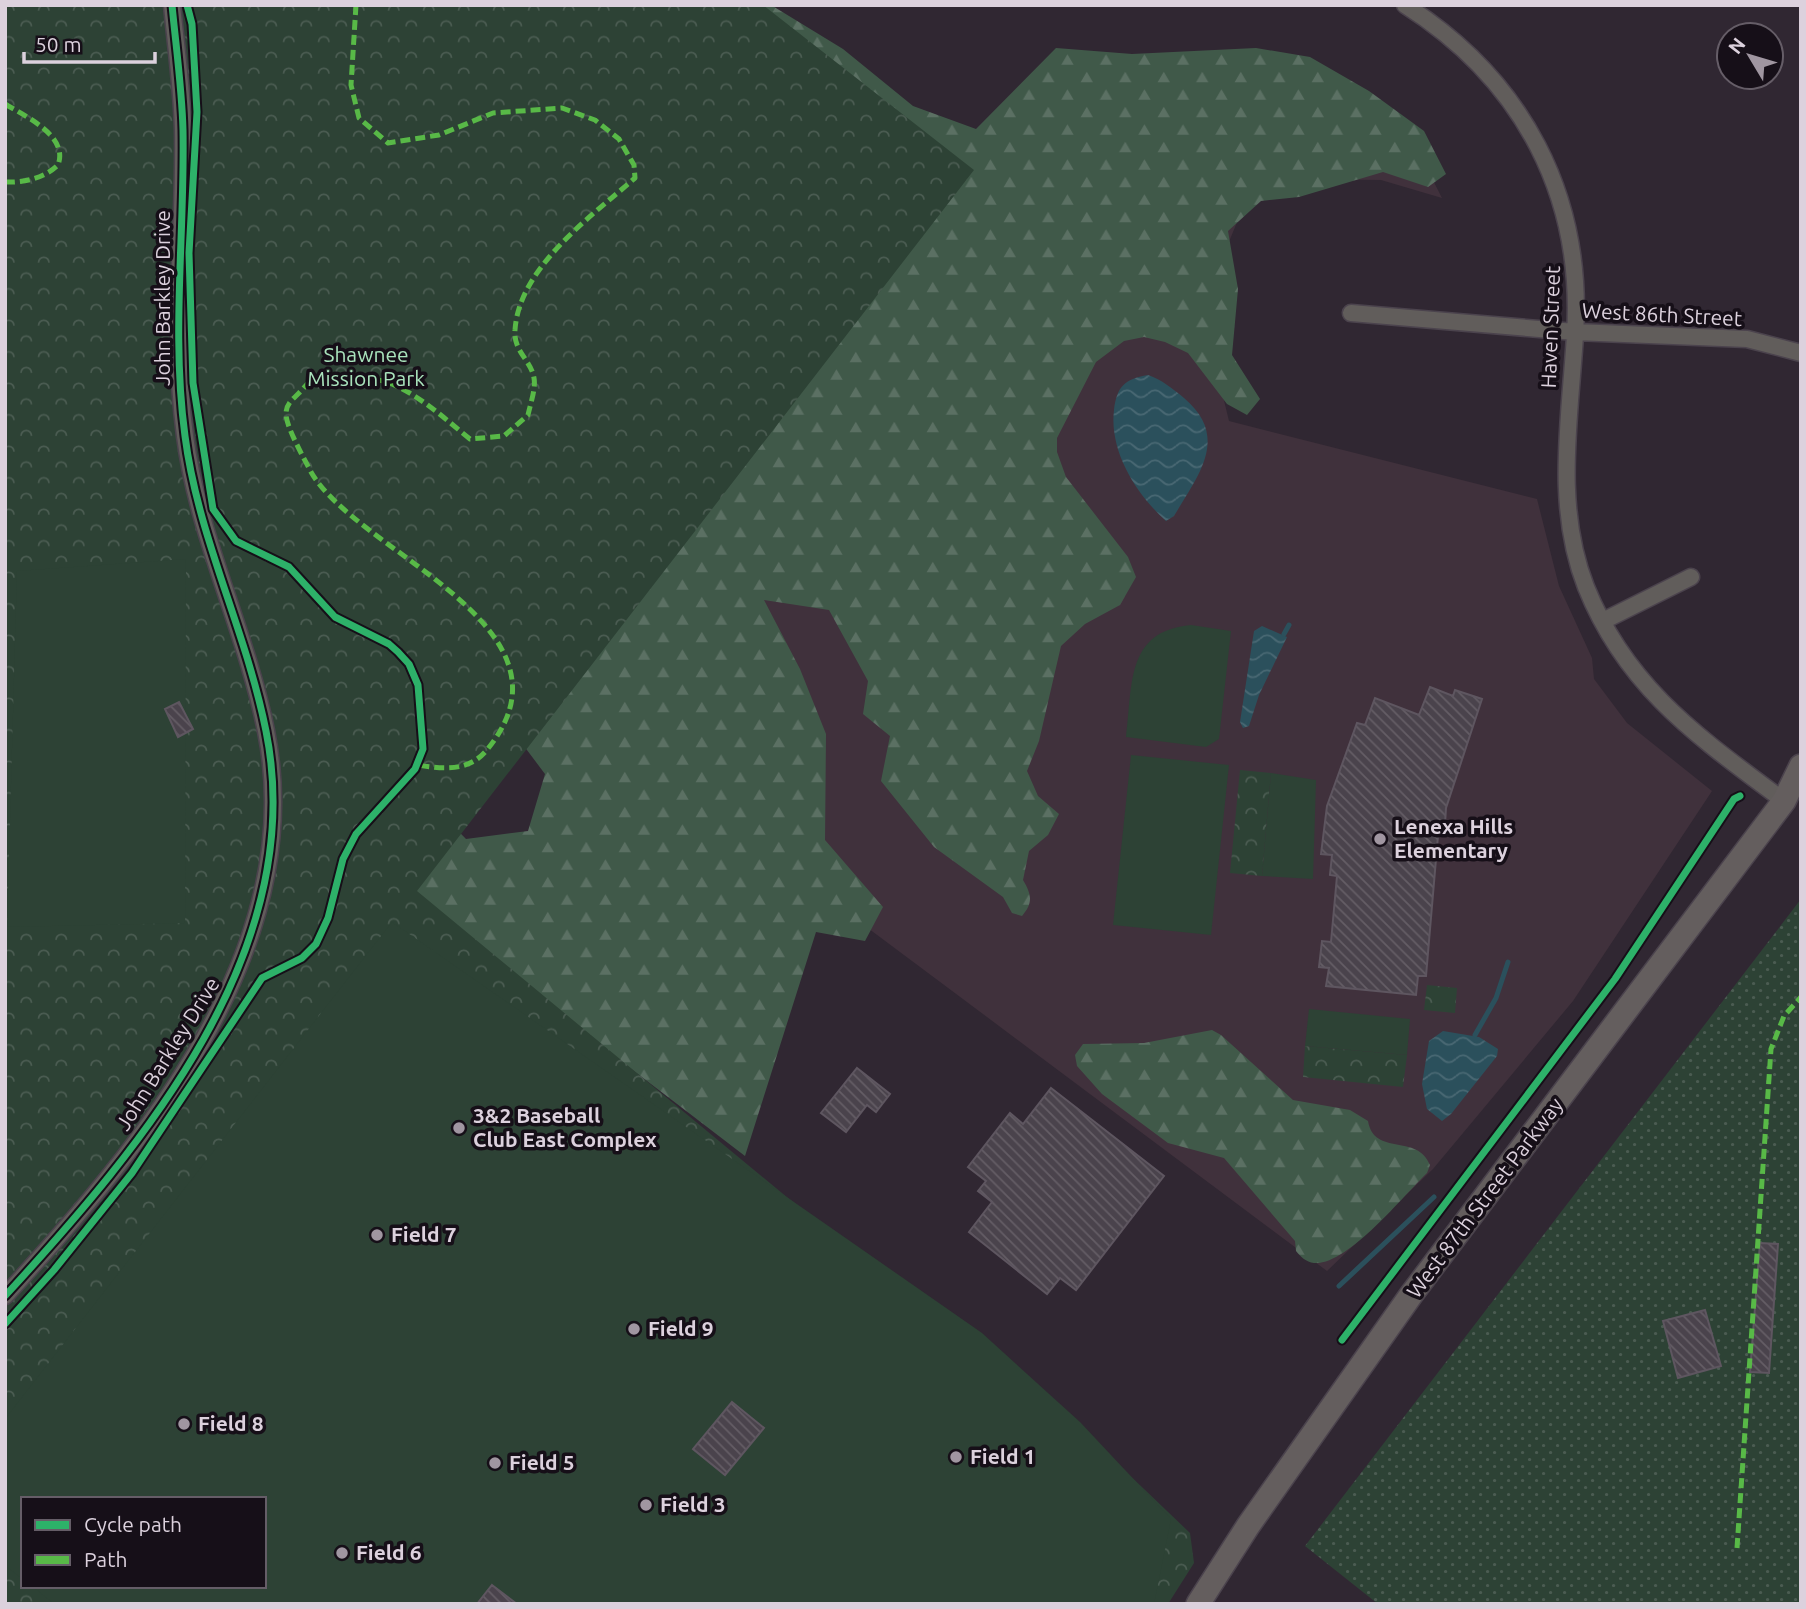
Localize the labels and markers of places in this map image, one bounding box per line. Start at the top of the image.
place label: Lenexa Hills Elementary [1394,814,1513,862]
marker: Lenexa Hills Elementary [1372,831,1388,847]
place label: 3&2 Baseball Club East Complex [473,1103,657,1151]
marker: 3&2 Baseball Club East Complex [451,1120,467,1136]
place label: Field 7 [391,1222,457,1246]
marker: Field 7 [369,1227,385,1243]
place label: Field 9 [648,1316,714,1340]
marker: Field 9 [626,1321,642,1337]
place label: Field 8 [198,1411,264,1435]
marker: Field 8 [176,1416,192,1432]
place label: Field 1 [970,1444,1036,1468]
marker: Field 1 [948,1449,964,1465]
place label: Field 5 [509,1450,575,1474]
marker: Field 5 [487,1455,503,1471]
place label: Field 3 [660,1492,726,1516]
marker: Field 3 [638,1497,654,1513]
place label: Field 6 [356,1540,422,1564]
marker: Field 6 [334,1545,350,1561]

